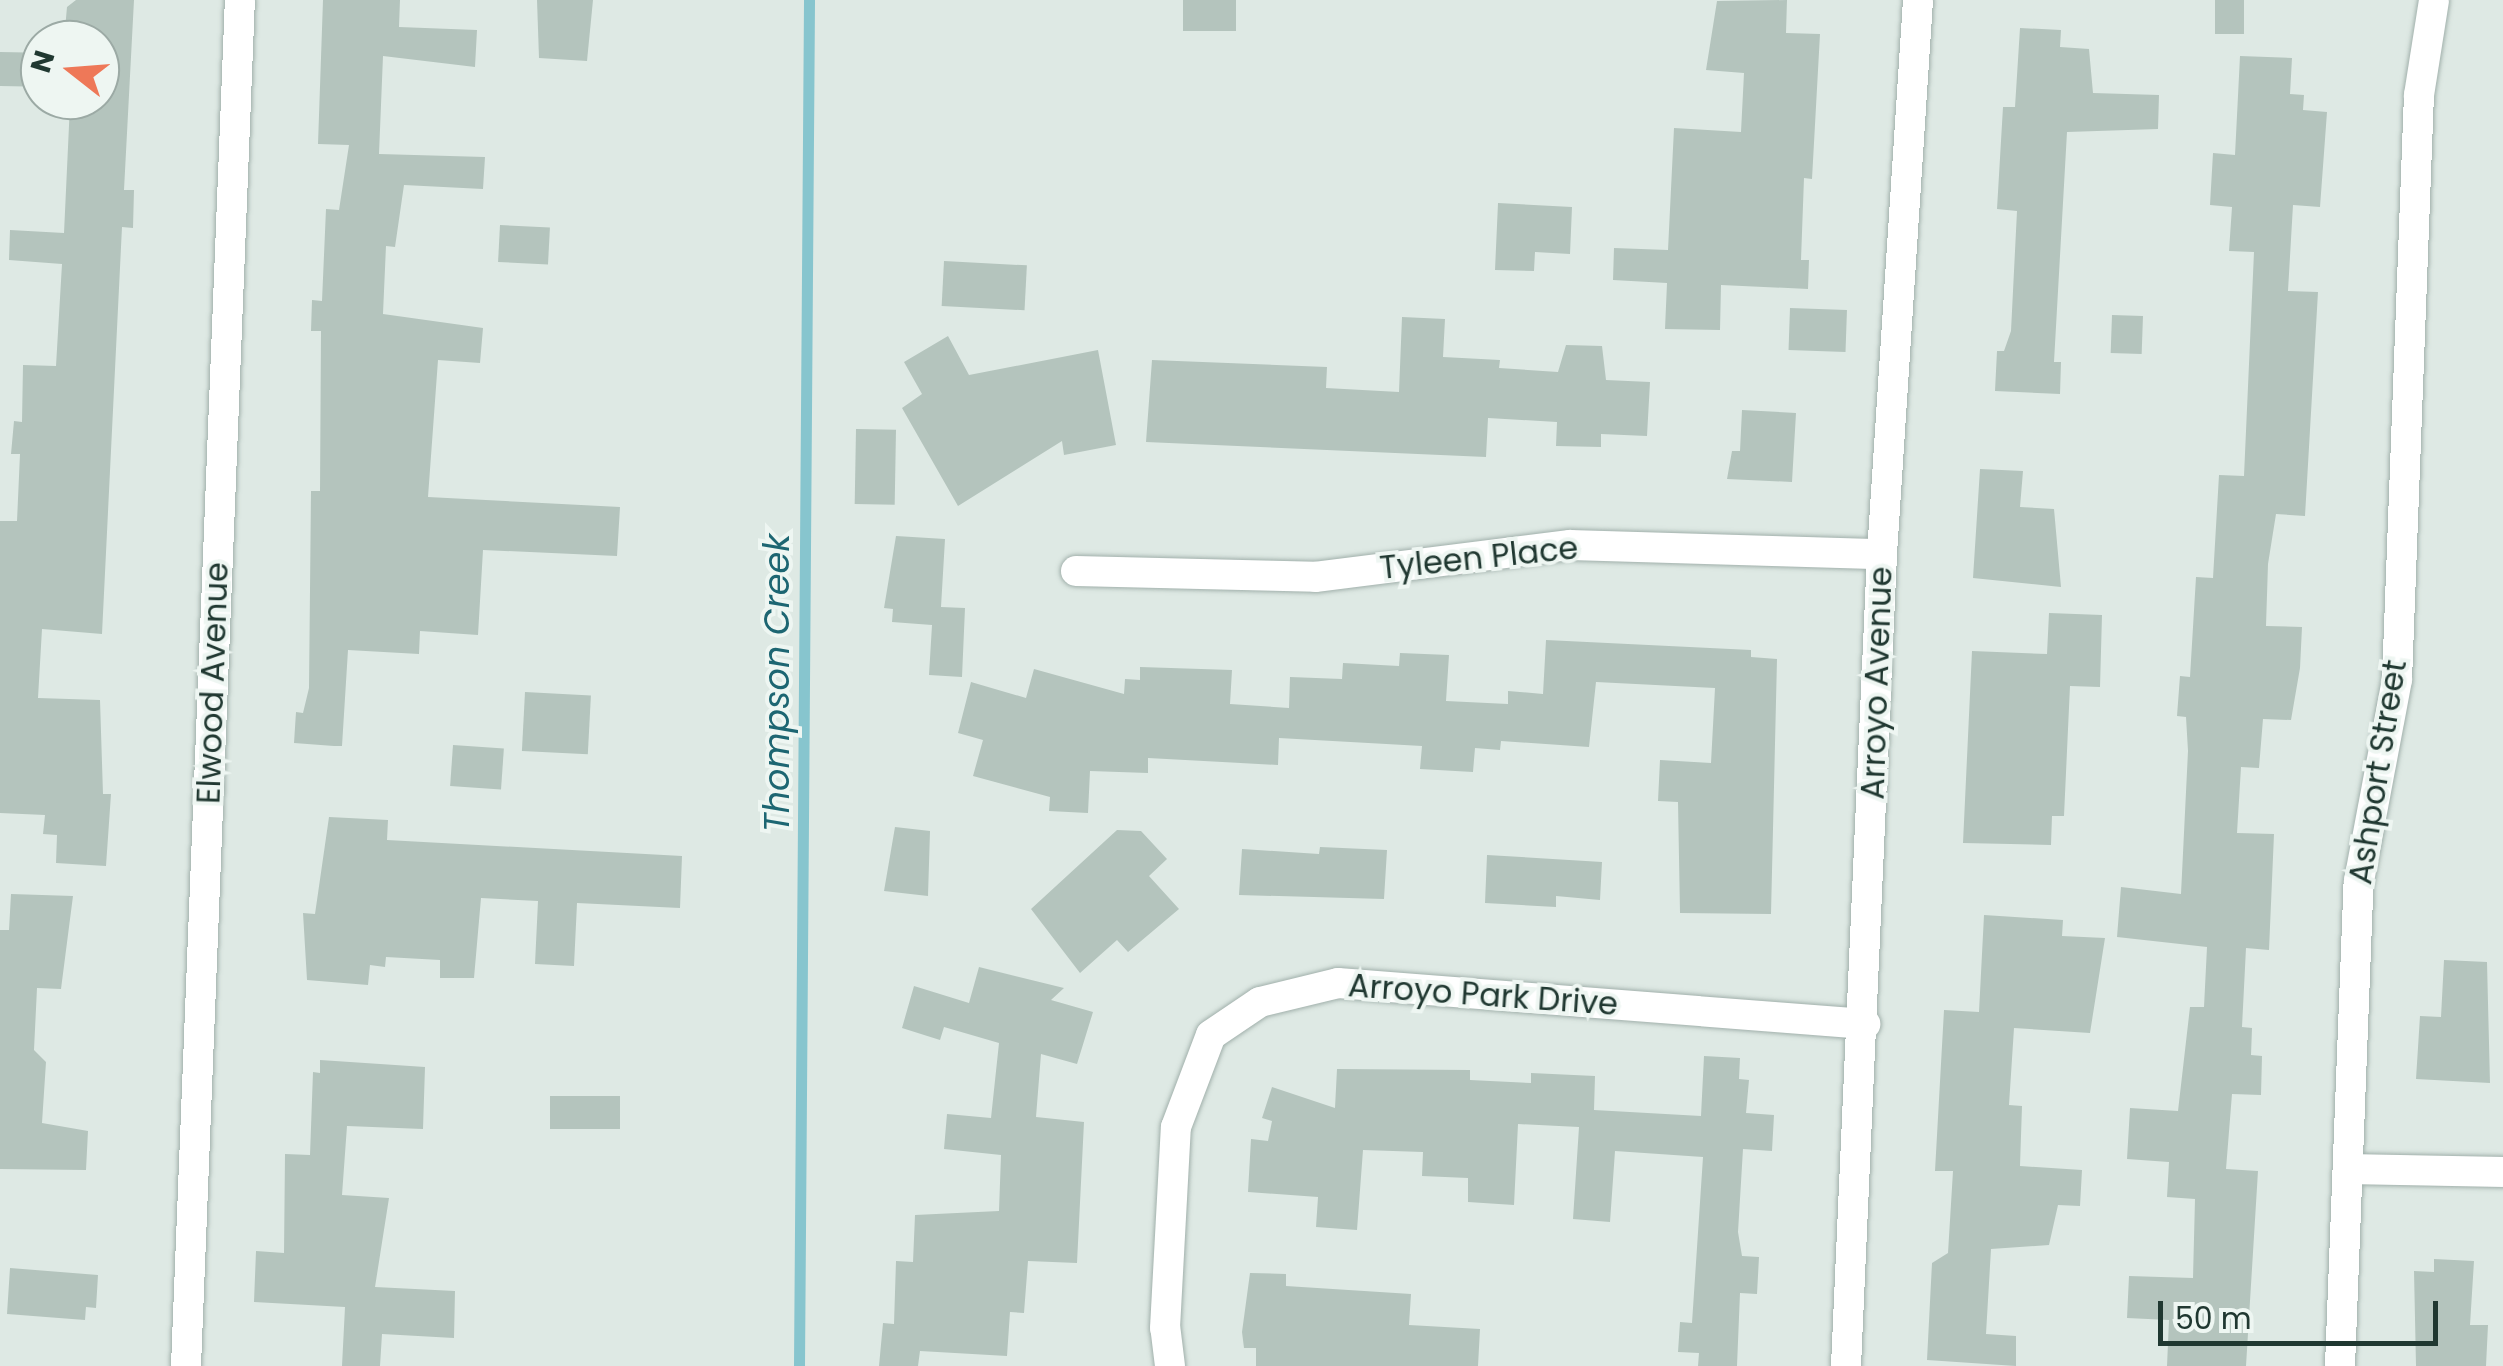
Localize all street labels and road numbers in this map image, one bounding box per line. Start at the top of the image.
street label: Tyleen Place [1378,528,1580,588]
street label: Elwood Avenue [190,561,236,805]
street label: Arroyo Avenue [1854,566,1900,800]
street label: Ashport Street [2341,657,2415,887]
street label: Arroyo Park Drive [1347,966,1619,1024]

